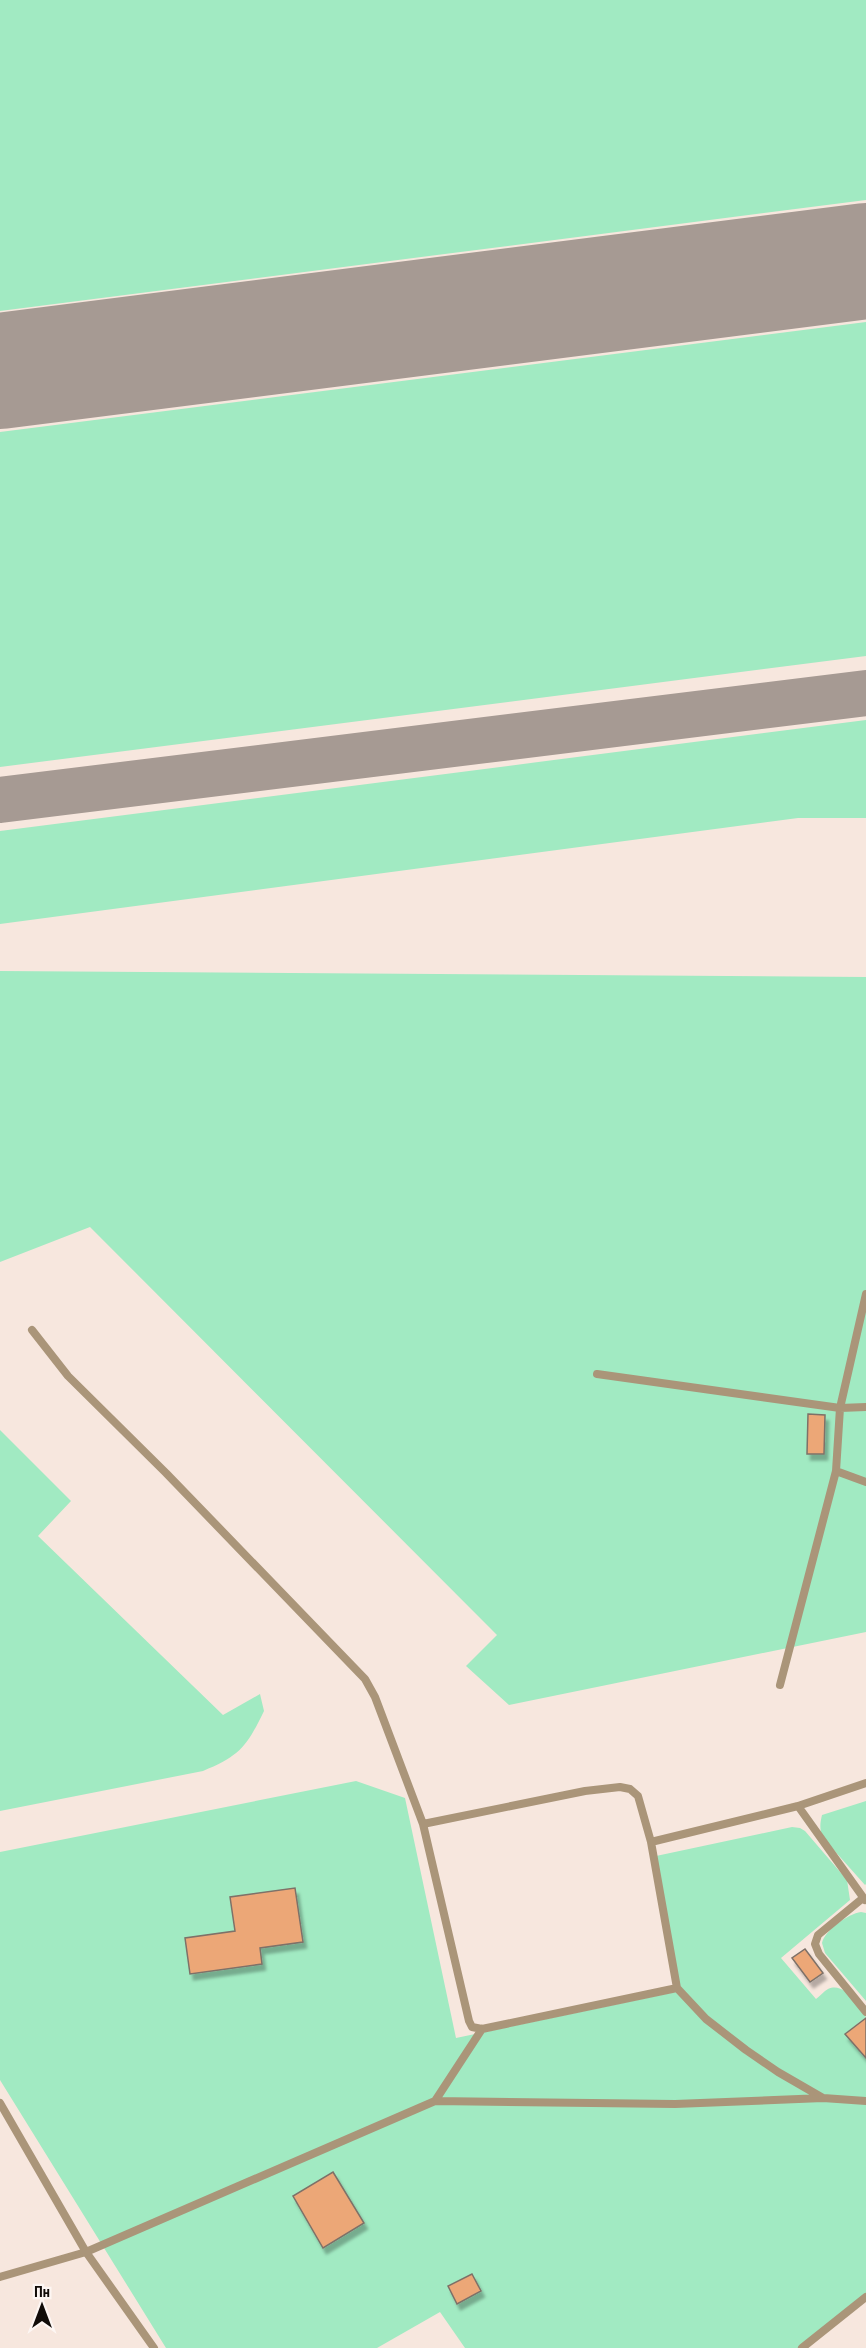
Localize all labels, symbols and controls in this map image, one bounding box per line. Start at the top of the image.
north arrow [12,2276,72,2336]
text: Пн [34,2281,50,2301]

